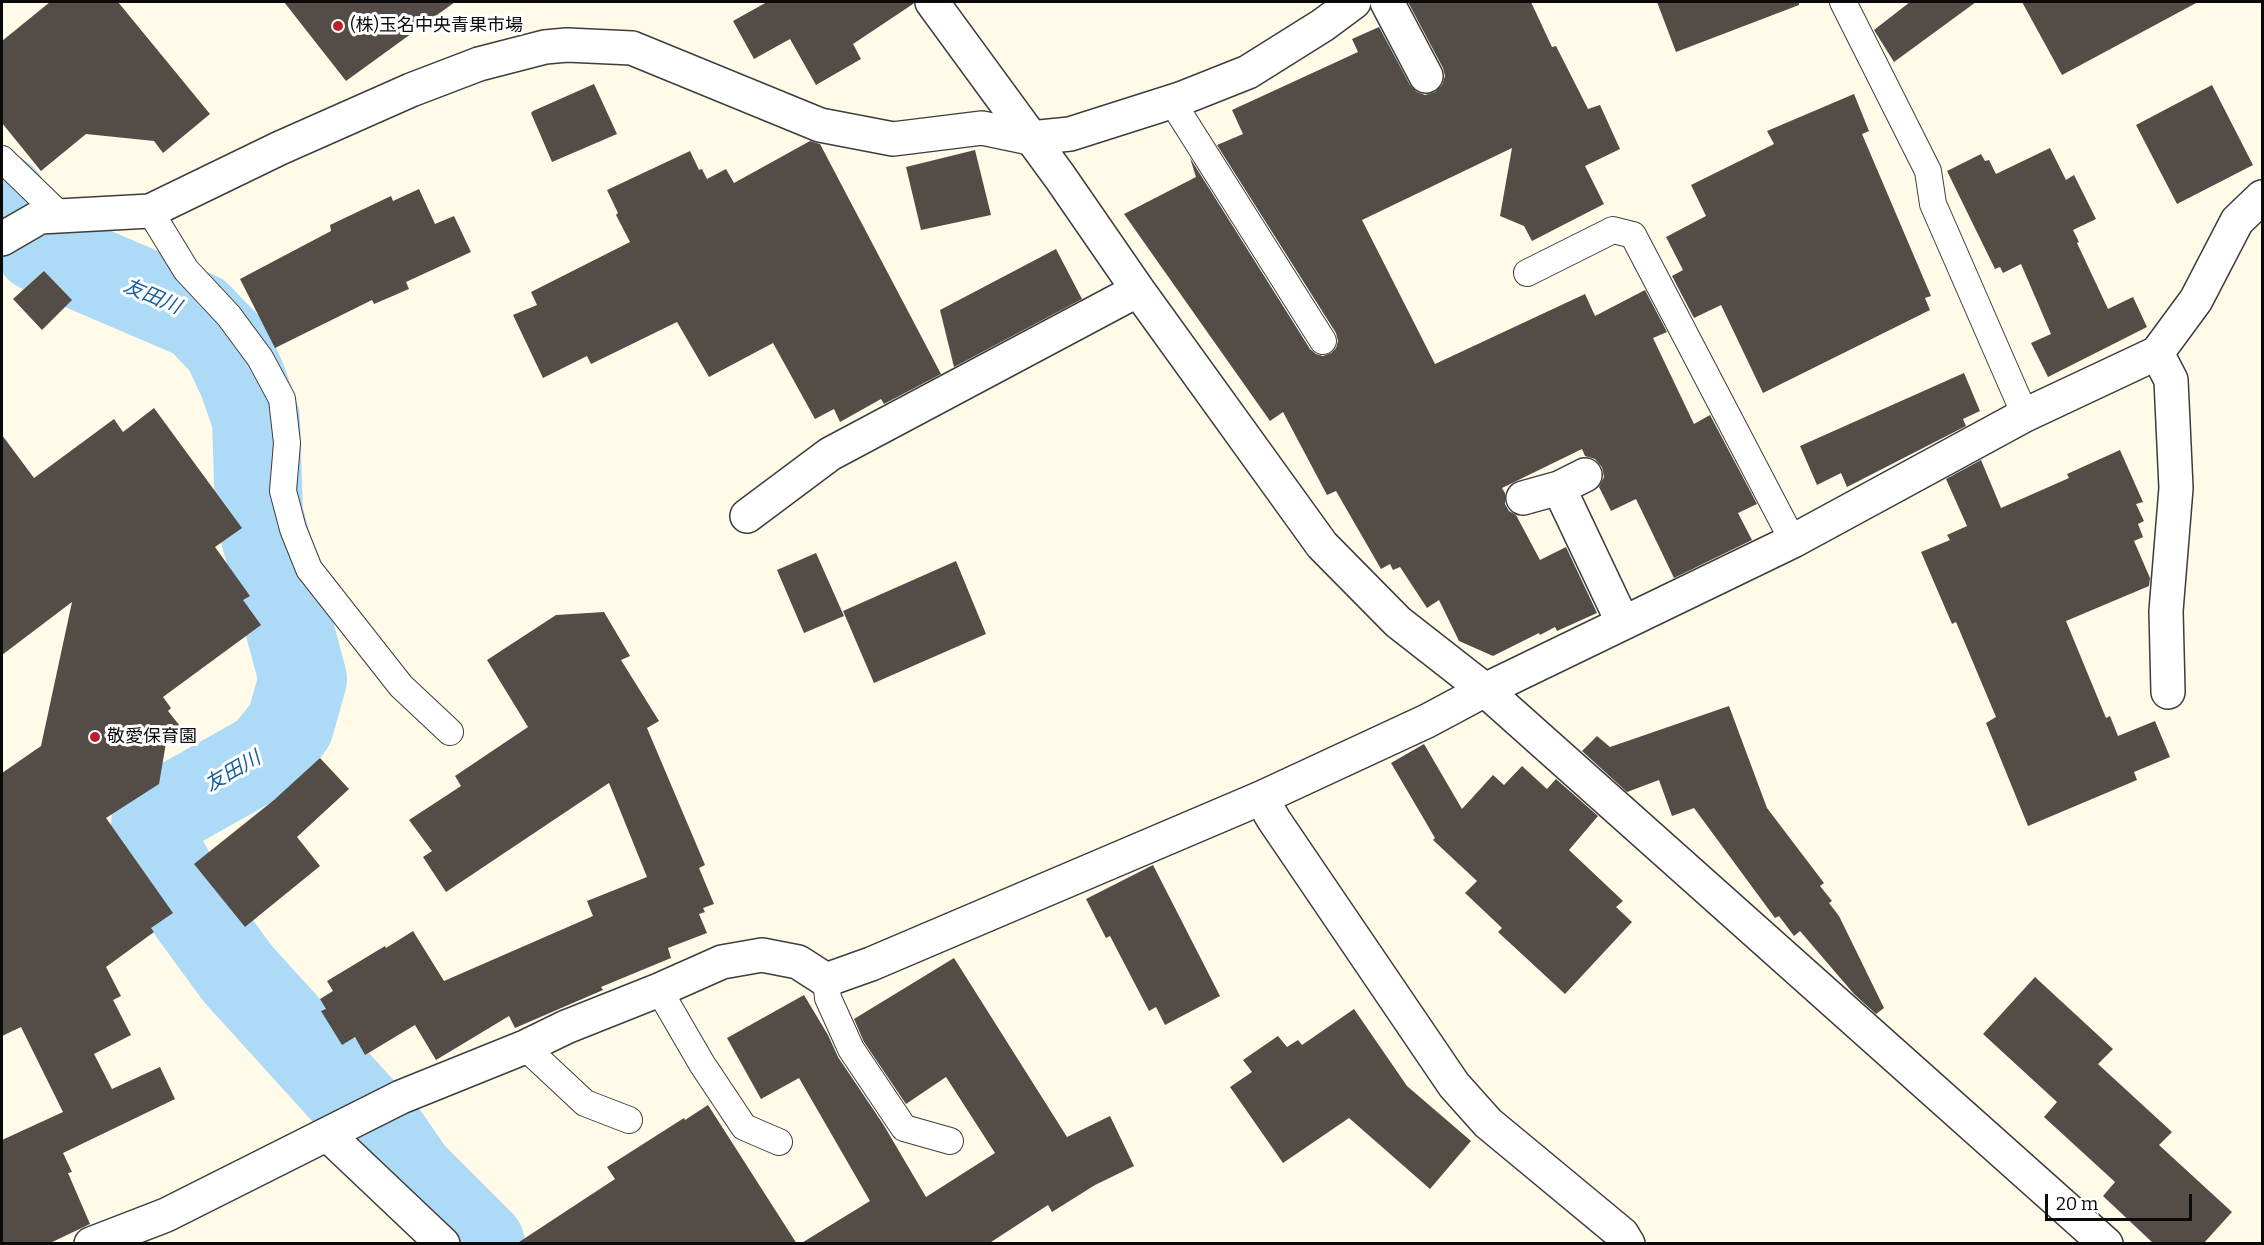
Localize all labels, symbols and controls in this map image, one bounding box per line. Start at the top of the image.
place label: (株)玉名中央青果市場 [350,15,523,37]
marker: (株)玉名中央青果市場 [331,19,345,33]
water label: 友田川 [120,274,184,320]
place label: 敬愛保育園 [107,726,197,748]
marker: 敬愛保育園 [88,730,102,744]
water label: 友田川 [201,747,265,797]
scale bar [2048,1182,2195,1220]
text: 20 m [2056,1193,2098,1215]

